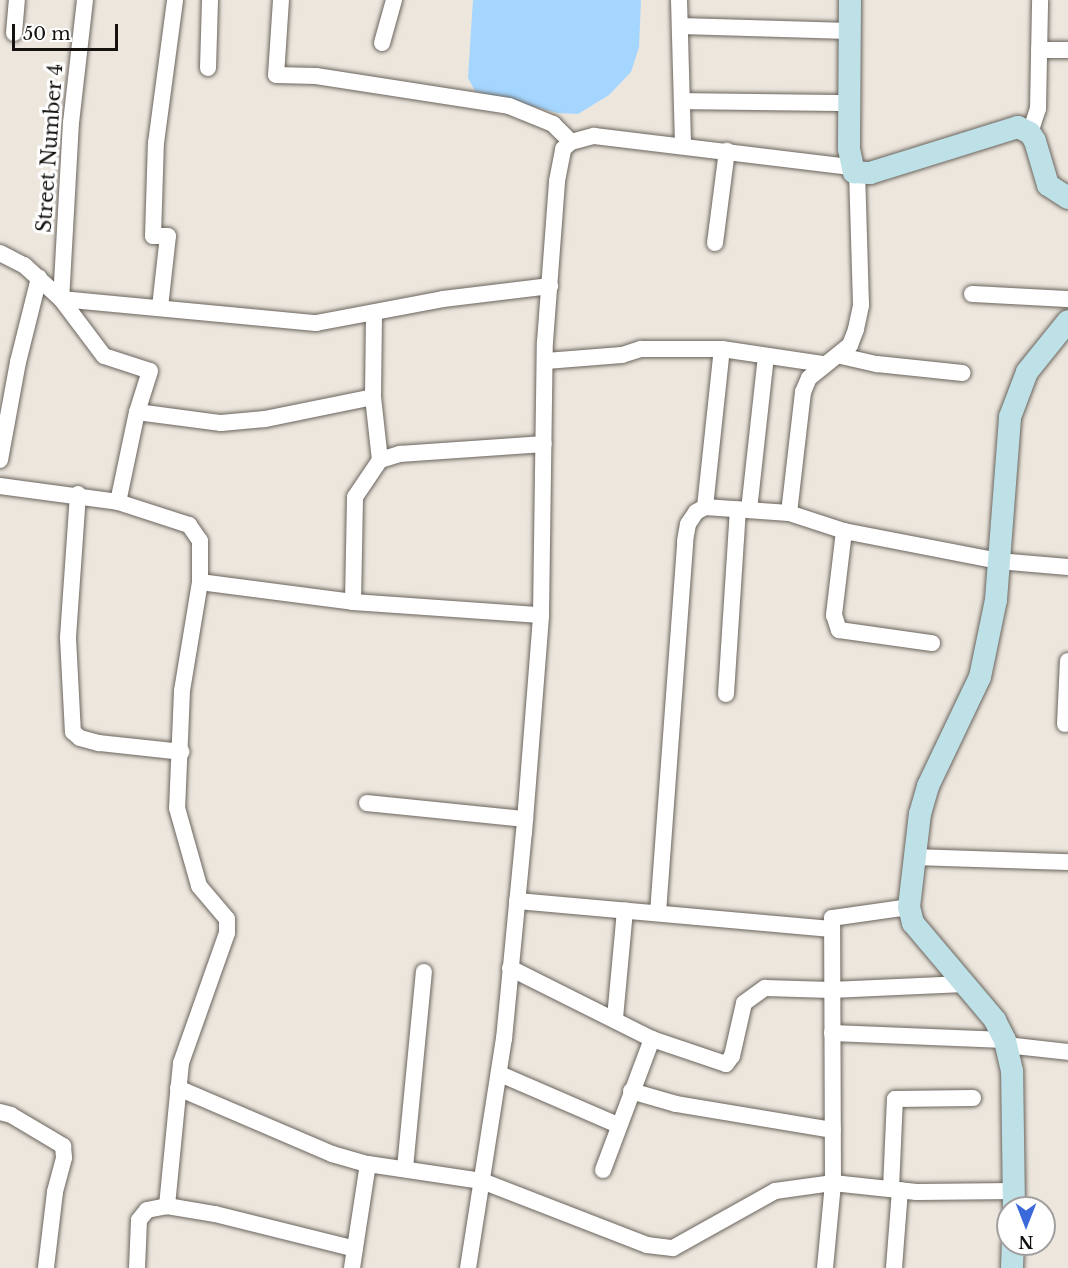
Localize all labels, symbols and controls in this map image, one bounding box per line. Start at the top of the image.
scale bar [15,12,122,50]
text: 50 m [23,23,71,45]
street label: Street Number 4 [32,62,68,234]
north arrow [996,1196,1056,1256]
text: N [1018,1232,1034,1252]

